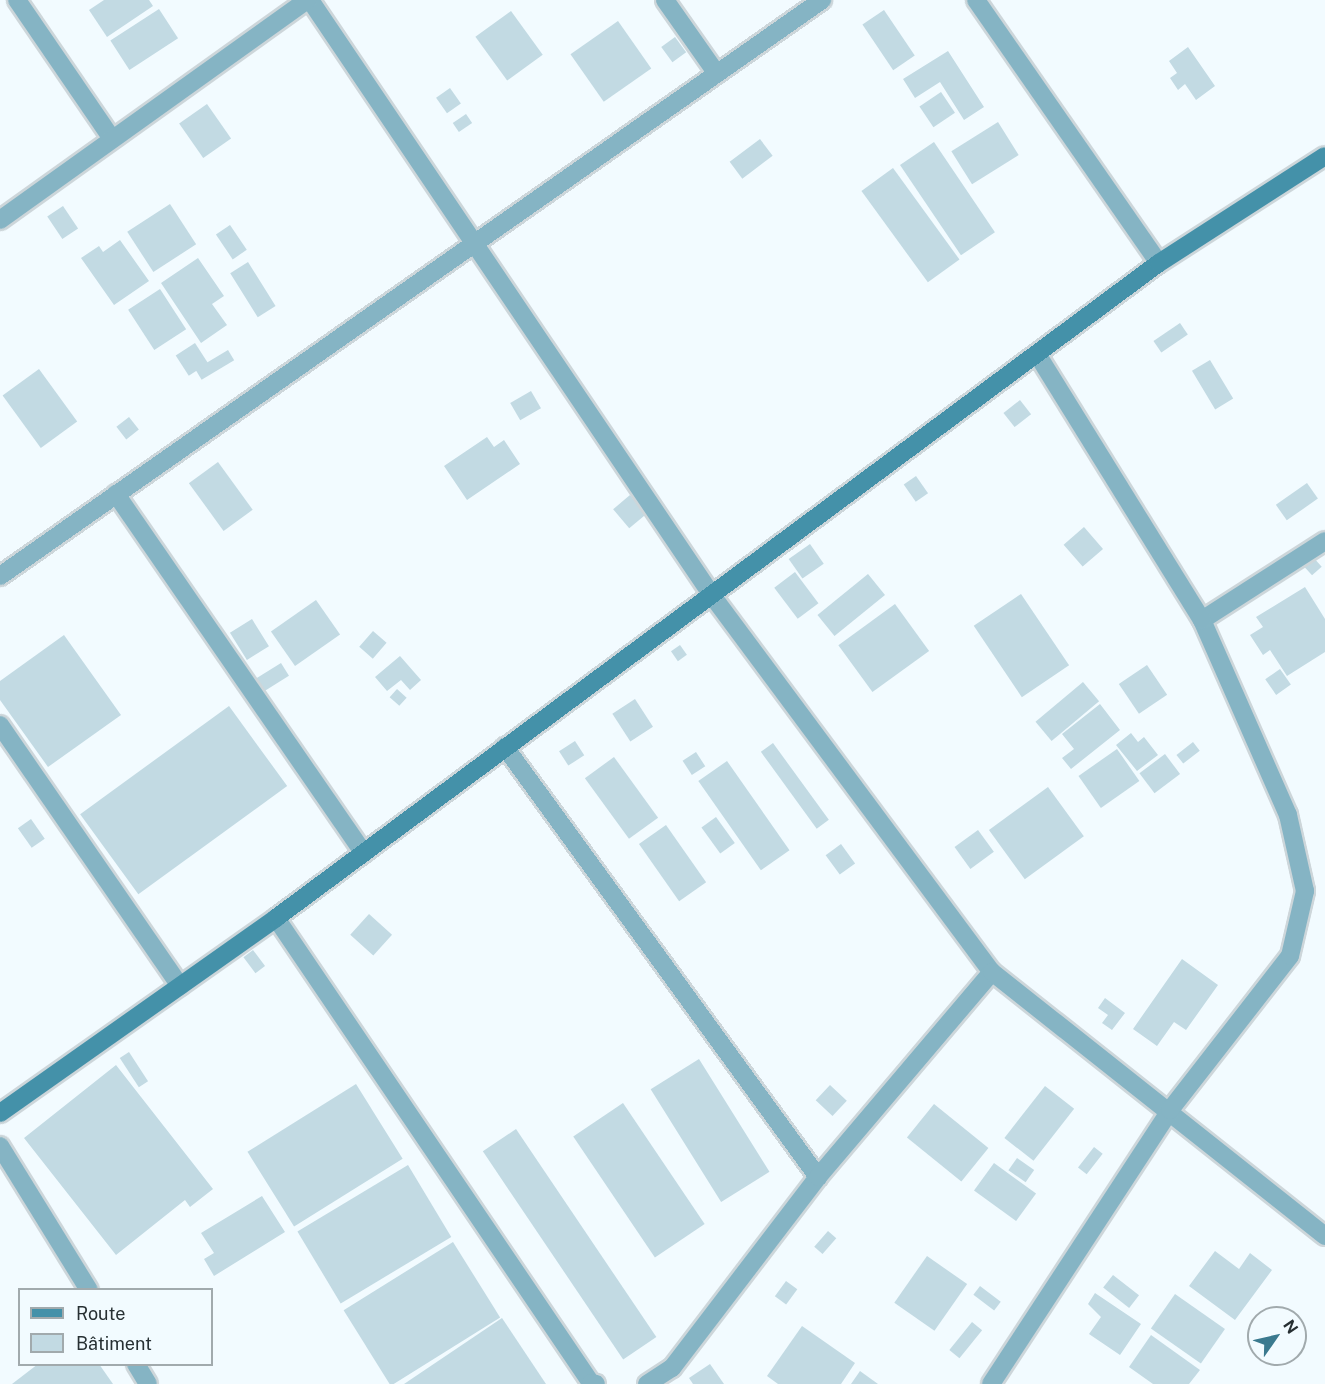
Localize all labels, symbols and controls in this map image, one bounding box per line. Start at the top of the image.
legend [18,1288,213,1366]
text: Route [76,1303,125,1324]
north arrow [1247,1306,1307,1366]
text: N [1279,1316,1302,1337]
text: Bâtiment [76,1333,152,1354]

